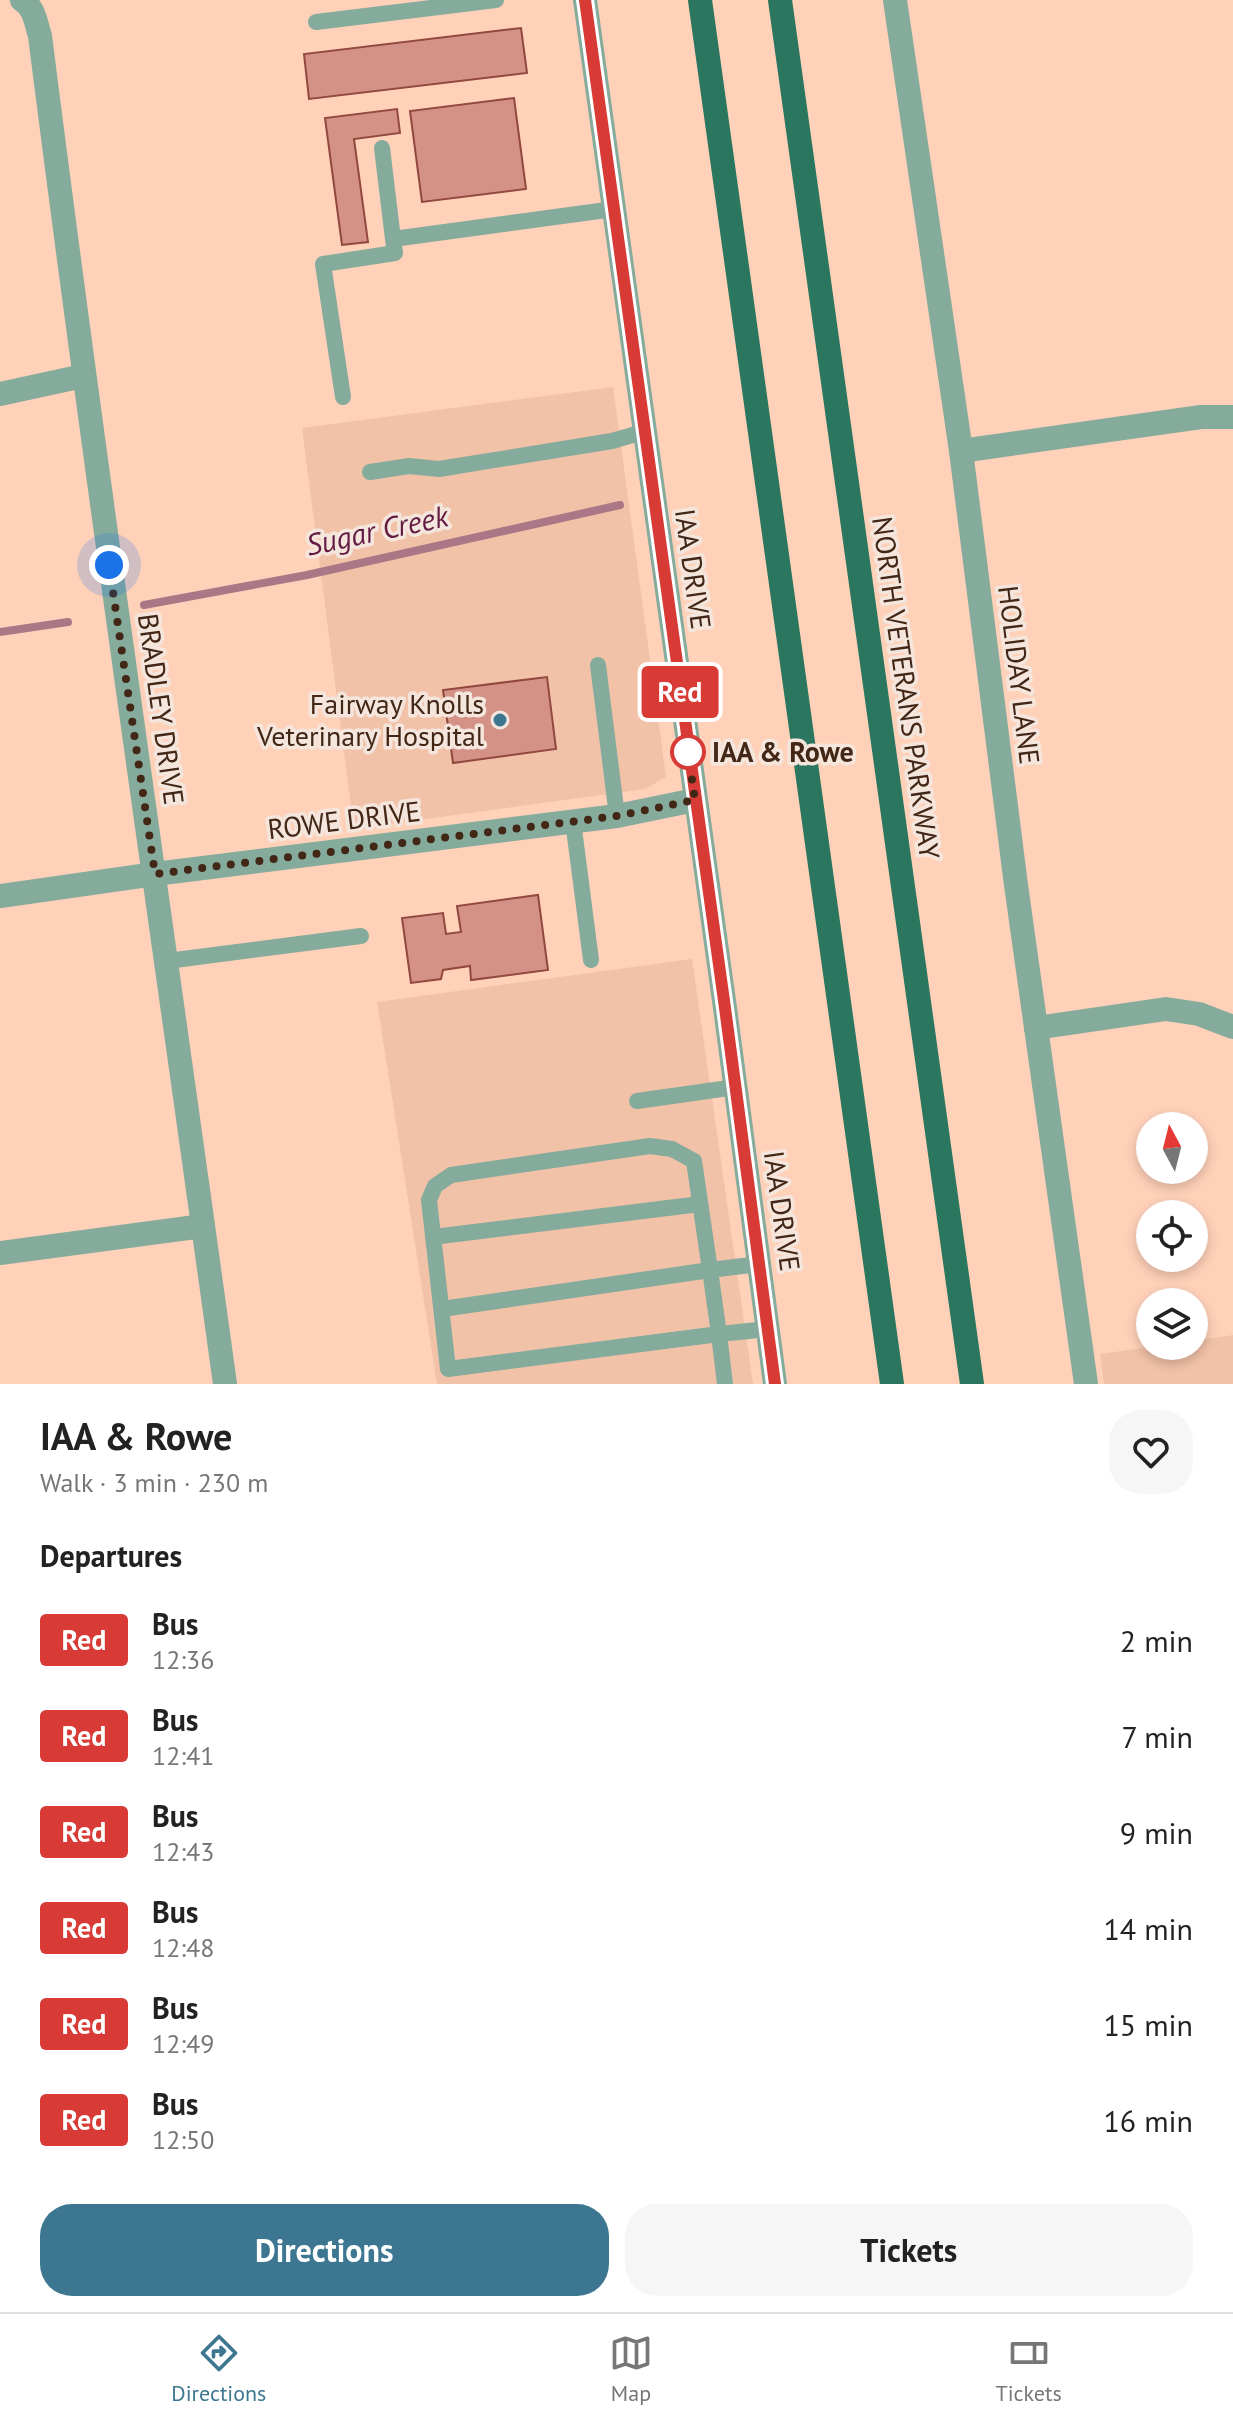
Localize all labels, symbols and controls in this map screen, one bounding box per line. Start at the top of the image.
water label: Sugar Creek [302,495,453,564]
street label: IAA DRIVE [667,506,720,632]
street label: NORTH VETERANS PARKWAY [864,514,949,862]
your location [89,545,129,585]
street label: HOLIDAY LANE [990,583,1049,767]
street label: BRADLEY DRIVE [130,611,193,807]
line badge: Red [634,666,726,718]
text: Red [658,673,702,710]
place label: Fairway Knolls Veterinary Hospital [256,685,484,754]
marker: Fairway Knolls Veterinary Hospital [491,711,509,729]
place label: IAA & Rowe [712,733,854,770]
marker: IAA & Rowe [671,735,705,769]
street label: ROWE DRIVE [265,792,422,847]
north arrow [1136,1112,1208,1184]
map controls [1136,1112,1208,1360]
street label: IAA DRIVE [756,1148,809,1274]
button: locate [1136,1200,1208,1272]
button: layers [1136,1288,1208,1360]
button: heart [1109,1410,1193,1494]
text: IAA & Rowe [40,1411,232,1460]
text: Walk · 3 min · 230 m [40,1466,268,1499]
text: Departures [40,1536,182,1575]
text: Bus [152,1604,199,1643]
text: Red [62,1621,106,1658]
text: 2 min [1120,1621,1193,1660]
text: 12:36 [152,1643,214,1676]
text: Bus [152,1700,199,1739]
text: Red [62,1717,106,1754]
text: 7 min [1121,1717,1193,1756]
text: 12:41 [152,1739,214,1772]
text: Bus [152,1796,199,1835]
text: Red [62,1813,106,1850]
text: 9 min [1120,1813,1193,1852]
text: 12:43 [152,1835,214,1868]
text: Bus [152,1892,199,1931]
text: Red [62,1909,106,1946]
text: 14 min [1103,1909,1193,1948]
text: 12:48 [152,1931,214,1964]
text: Bus [152,1988,199,2027]
text: Red [62,2005,106,2042]
text: 15 min [1103,2005,1193,2044]
text: 12:49 [152,2027,214,2060]
text: Bus [152,2084,199,2123]
text: Red [62,2101,106,2138]
text: 16 min [1103,2101,1193,2140]
text: 12:50 [152,2123,214,2156]
button: Directions [40,2204,609,2296]
button: Tickets [625,2204,1193,2296]
tab: Directions [171,2331,266,2407]
tab: Map [609,2331,653,2407]
tab: Tickets [996,2331,1062,2407]

